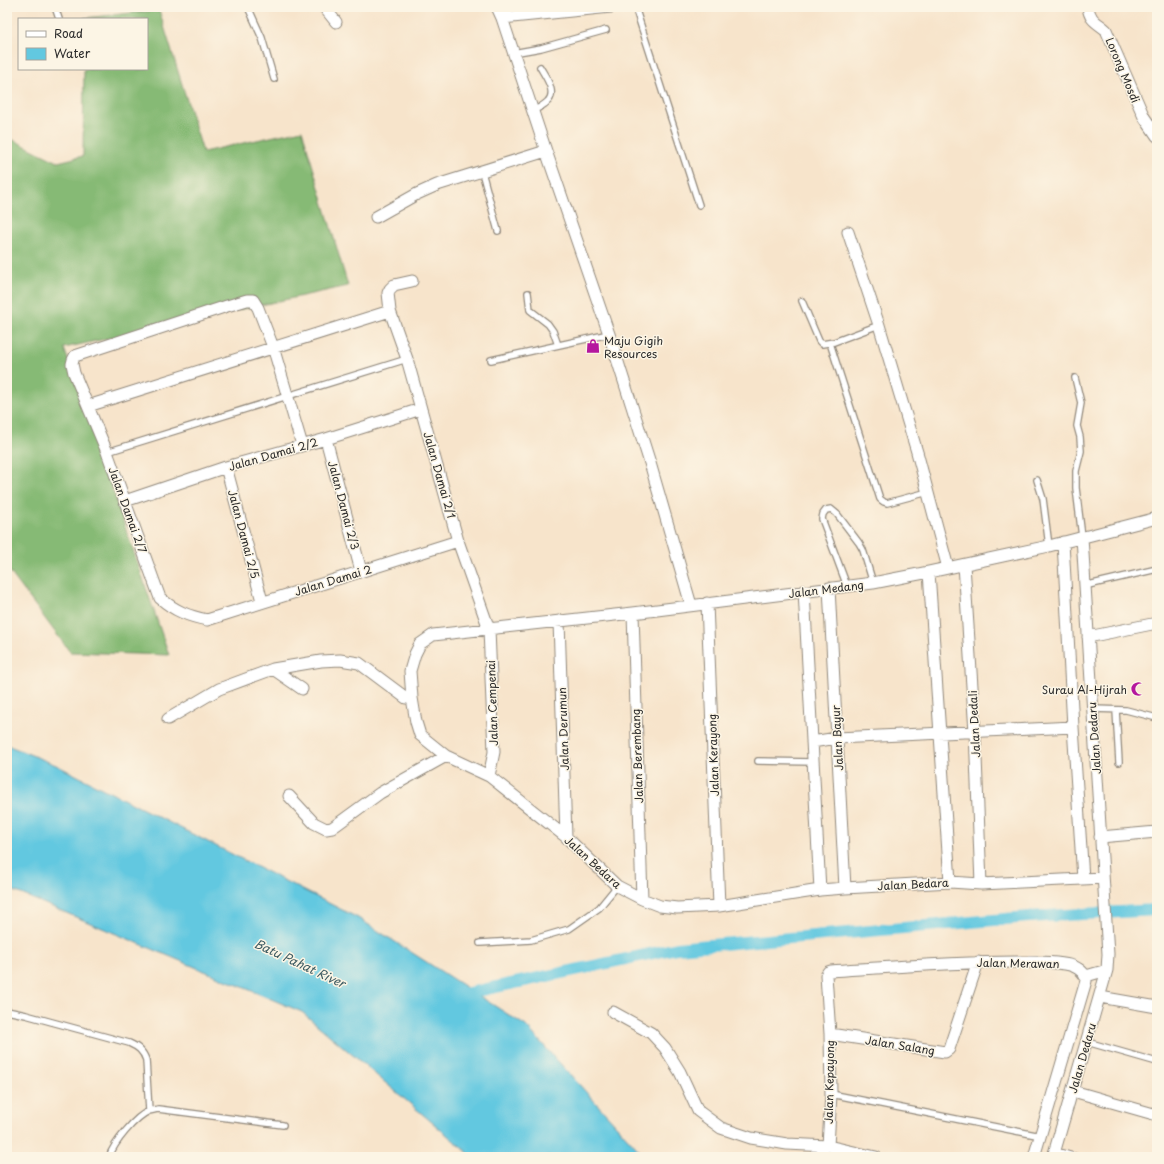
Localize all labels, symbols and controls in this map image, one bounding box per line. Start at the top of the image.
legend [18,18,148,70]
text: Road [54,24,83,42]
street label: Lorong Mosdi [1102,35,1144,105]
text: Water [54,44,91,62]
place label: Maju Gigih Resources [604,332,663,362]
shop icon: Maju Gigih Resources [585,338,601,354]
street label: Jalan Damai 2/1 [420,430,460,520]
street label: Jalan Damai 2/2 [226,433,320,475]
street label: Jalan Damai 2/3 [324,459,364,551]
street label: Jalan Damai 2/7 [104,464,152,556]
street label: Jalan Damai 2/5 [224,488,264,580]
street label: Jalan Damai 2 [292,560,374,600]
street label: Jalan Medang [787,576,865,602]
street label: Jalan Cempenai [482,660,502,746]
place label: Surau Al-Hijrah [1042,681,1127,698]
mosque icon: Surau Al-Hijrah [1130,681,1146,697]
street label: Jalan Derumun [553,687,573,771]
street label: Jalan Dedali [964,690,984,758]
street label: Jalan Dedaru [1083,701,1105,775]
street label: Jalan Bayur [827,704,847,771]
street label: Jalan Berembang [627,709,647,803]
street label: Jalan Kerayong [703,714,723,796]
street label: Jalan Bedara [561,832,625,892]
street label: Jalan Bedara [877,874,949,894]
water label: Batu Pahat River [252,934,350,993]
street label: Jalan Merawan [976,954,1060,972]
street label: Jalan Dedaru [1064,1021,1100,1095]
street label: Jalan Salang [864,1031,936,1059]
street label: Jalan Kepayong [820,1040,838,1124]

